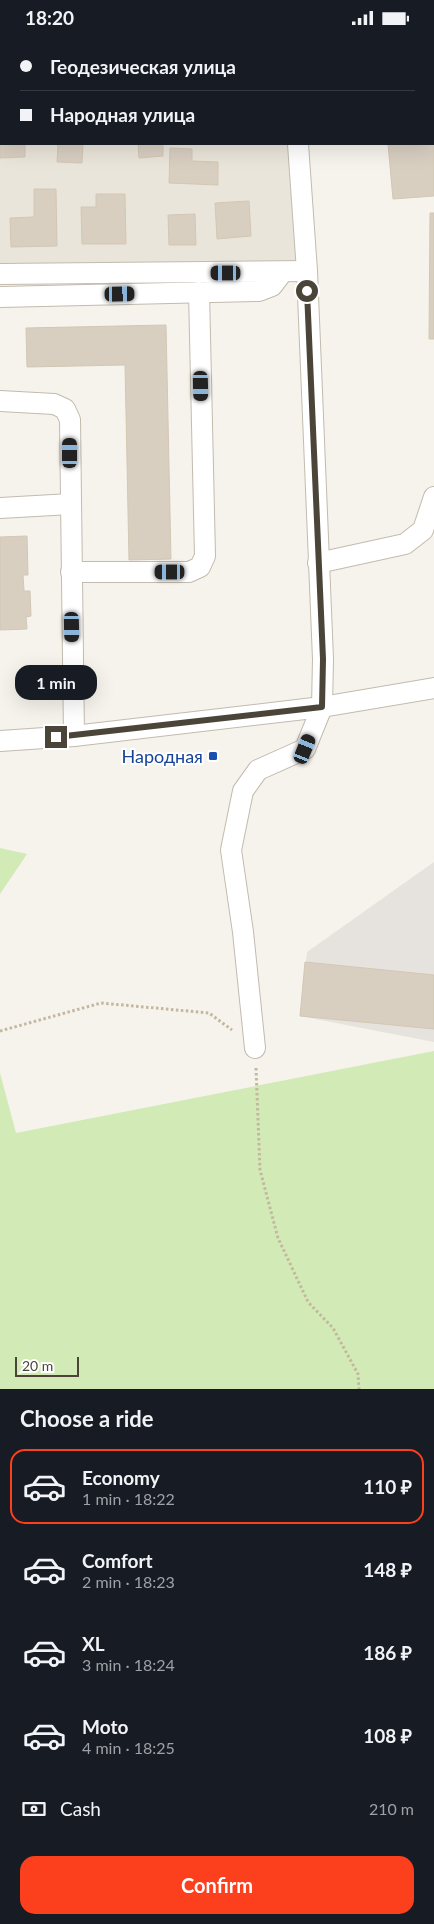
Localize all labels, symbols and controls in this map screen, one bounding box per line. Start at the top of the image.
text: 18:20 [25,6,74,29]
text: Геодезическая улица [50,55,236,78]
text: Народная улица [50,103,195,126]
car [211,266,241,281]
route start [296,280,318,302]
car [104,286,135,302]
car [193,371,208,401]
car [62,438,77,468]
car [155,565,185,580]
car [64,612,79,642]
callout: 1 min [15,665,97,699]
text: 1 min [36,673,76,692]
route end [45,726,67,748]
car [292,732,317,766]
place label: Народная [122,745,203,767]
marker: Народная [207,750,219,762]
scale bar [15,1354,79,1377]
text: 20 m [22,1357,53,1374]
text: Choose a ride [20,1405,154,1432]
icon: car [22,1464,67,1509]
text: Economy [82,1466,160,1489]
text: 110 ₽ [363,1475,412,1498]
text: 1 min · 18:22 [82,1489,175,1508]
icon: car [22,1547,67,1592]
text: Comfort [82,1549,153,1572]
text: 148 ₽ [363,1558,412,1581]
text: 2 min · 18:23 [82,1572,175,1591]
icon: car [22,1630,67,1675]
text: XL [82,1632,105,1655]
text: 186 ₽ [363,1641,412,1664]
text: 3 min · 18:24 [82,1655,175,1674]
icon: car [22,1713,67,1758]
text: Moto [82,1715,128,1738]
text: 108 ₽ [363,1724,412,1747]
text: 4 min · 18:25 [82,1738,175,1757]
icon: cash [20,1795,48,1823]
text: Cash [60,1797,101,1820]
text: 210 m [369,1799,414,1818]
button: Confirm [20,1856,414,1914]

